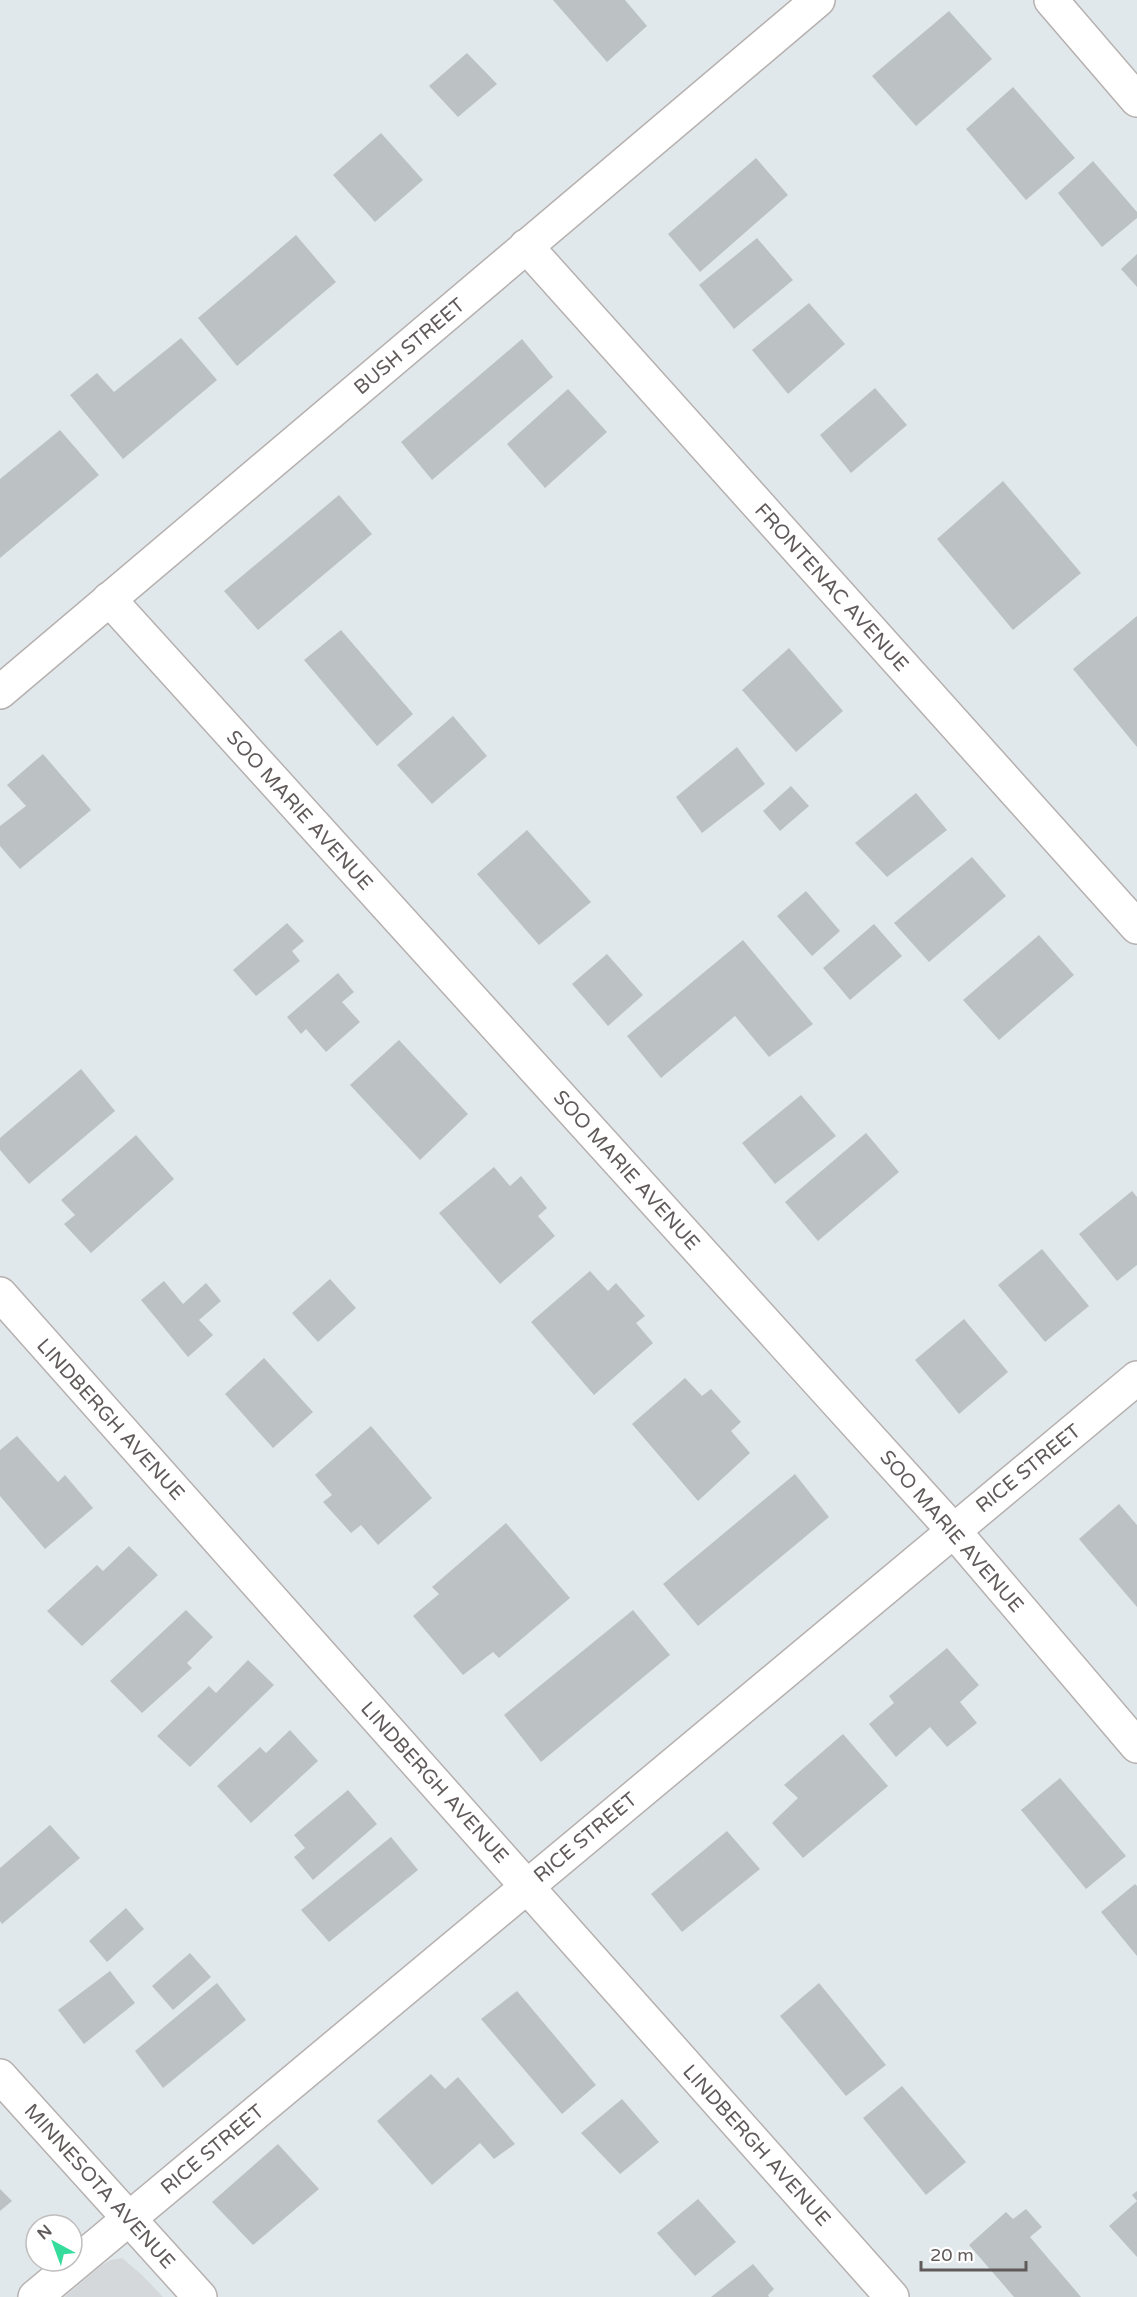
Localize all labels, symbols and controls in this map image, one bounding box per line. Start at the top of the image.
street label: BUSH STREET [349,293,470,400]
street label: FRONTENAC AVENUE [749,499,913,677]
street label: SOO MARIE AVENUE [221,726,377,896]
street label: SOO MARIE AVENUE [548,1086,704,1256]
street label: LINDBERGH AVENUE [31,1334,189,1505]
street label: RICE STREET [972,1419,1086,1518]
street label: SOO MARIE AVENUE [874,1446,1028,1618]
street label: LINDBERGH AVENUE [355,1697,513,1868]
street label: RICE STREET [529,1788,642,1888]
street label: LINDBERGH AVENUE [677,2060,835,2231]
street label: MINNESOTA AVENUE [20,2099,180,2273]
street label: RICE STREET [156,2100,269,2200]
north arrow [24,2213,84,2273]
scale bar [921,2234,1026,2272]
text: 20 m [930,2244,974,2266]

